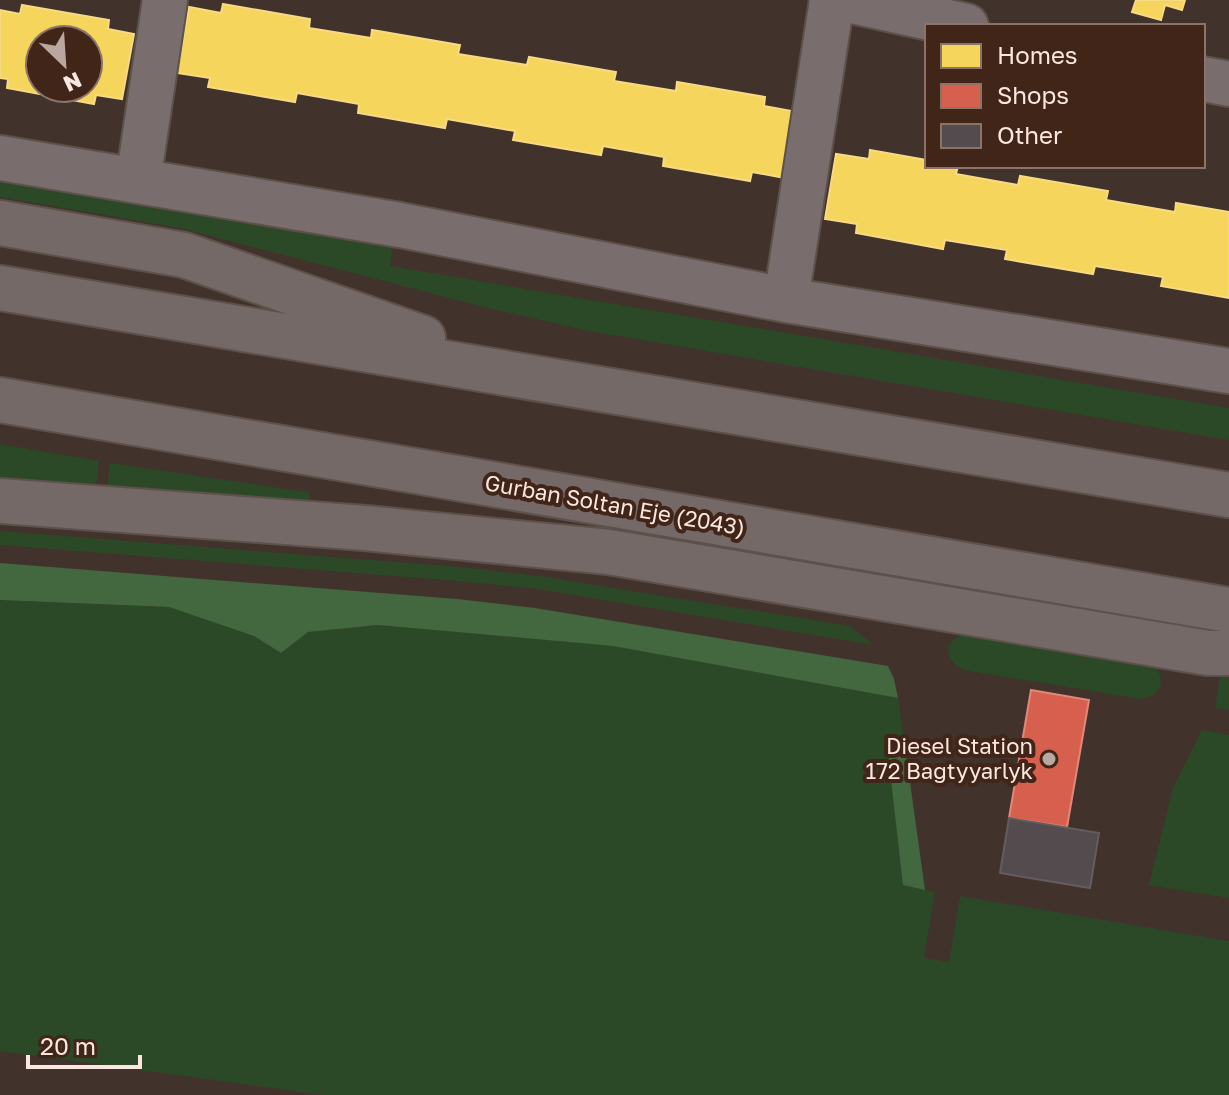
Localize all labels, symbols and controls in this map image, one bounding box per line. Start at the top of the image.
north arrow [24,24,104,104]
legend [925,24,1205,168]
text: Homes [997,40,1078,69]
text: N [59,67,86,98]
text: Shops [997,80,1069,109]
text: Other [997,120,1062,149]
street label: Gurban Soltan Eje (2043) [483,468,747,541]
place label: Diesel Station 172 Bagtyyarlyk [865,732,1033,784]
marker: Diesel Station 172 Bagtyyarlyk [1040,750,1058,768]
scale bar [28,1019,140,1069]
text: 20 m [40,1031,96,1060]

